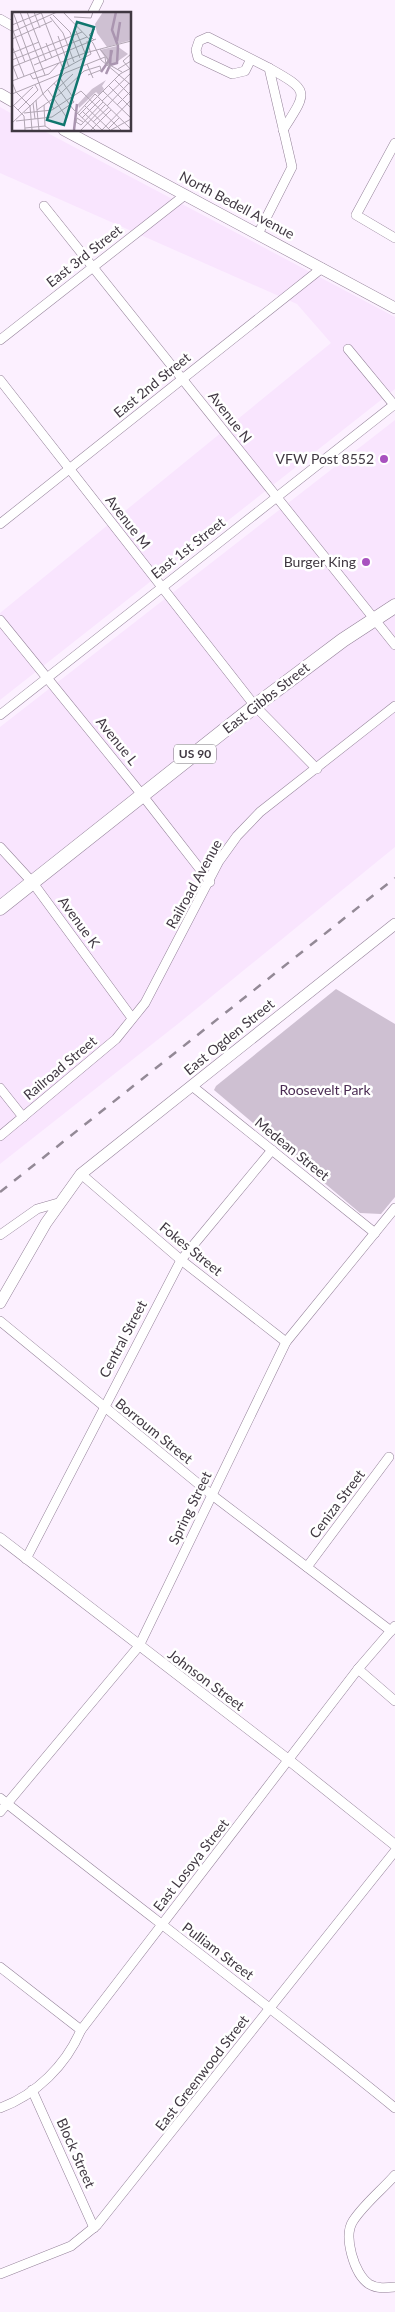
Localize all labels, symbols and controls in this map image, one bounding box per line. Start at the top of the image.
inset map [12,12,131,131]
street label: North Bedell Avenue [177,167,298,242]
street label: East 3rd Street [43,221,125,290]
street label: East 2nd Street [110,348,193,421]
street label: Avenue N [205,388,256,446]
place label: VFW Post 8552 [276,450,374,467]
marker: VFW Post 8552 [378,453,390,465]
street label: Avenue M [102,492,154,552]
street label: East 1st Street [147,513,228,582]
place label: Burger King [284,553,356,570]
marker: Burger King [360,556,372,568]
street label: East Gibbs Street [219,658,312,737]
street label: Avenue L [93,713,142,768]
road number: US 90 [174,744,216,764]
street label: Railroad Avenue [162,836,225,931]
street label: Avenue K [55,893,104,951]
street label: East Ogden Street [180,995,277,1078]
street label: Railroad Street [20,1032,100,1103]
park label: Roosevelt Park [279,1081,371,1098]
street label: Medean Street [252,1113,333,1184]
street label: Fokes Street [156,1218,226,1279]
street label: Central Street [95,1297,150,1380]
street label: Borroum Street [112,1394,196,1467]
street label: Ceniza Street [305,1466,368,1541]
street label: Spring Street [165,1468,215,1547]
street label: Johnson Street [165,1645,248,1714]
street label: East Losoya Street [149,1815,232,1914]
street label: Pulliam Street [179,1918,257,1983]
street label: East Greenwood Street [151,2011,252,2134]
street label: Block Street [54,2115,99,2190]

